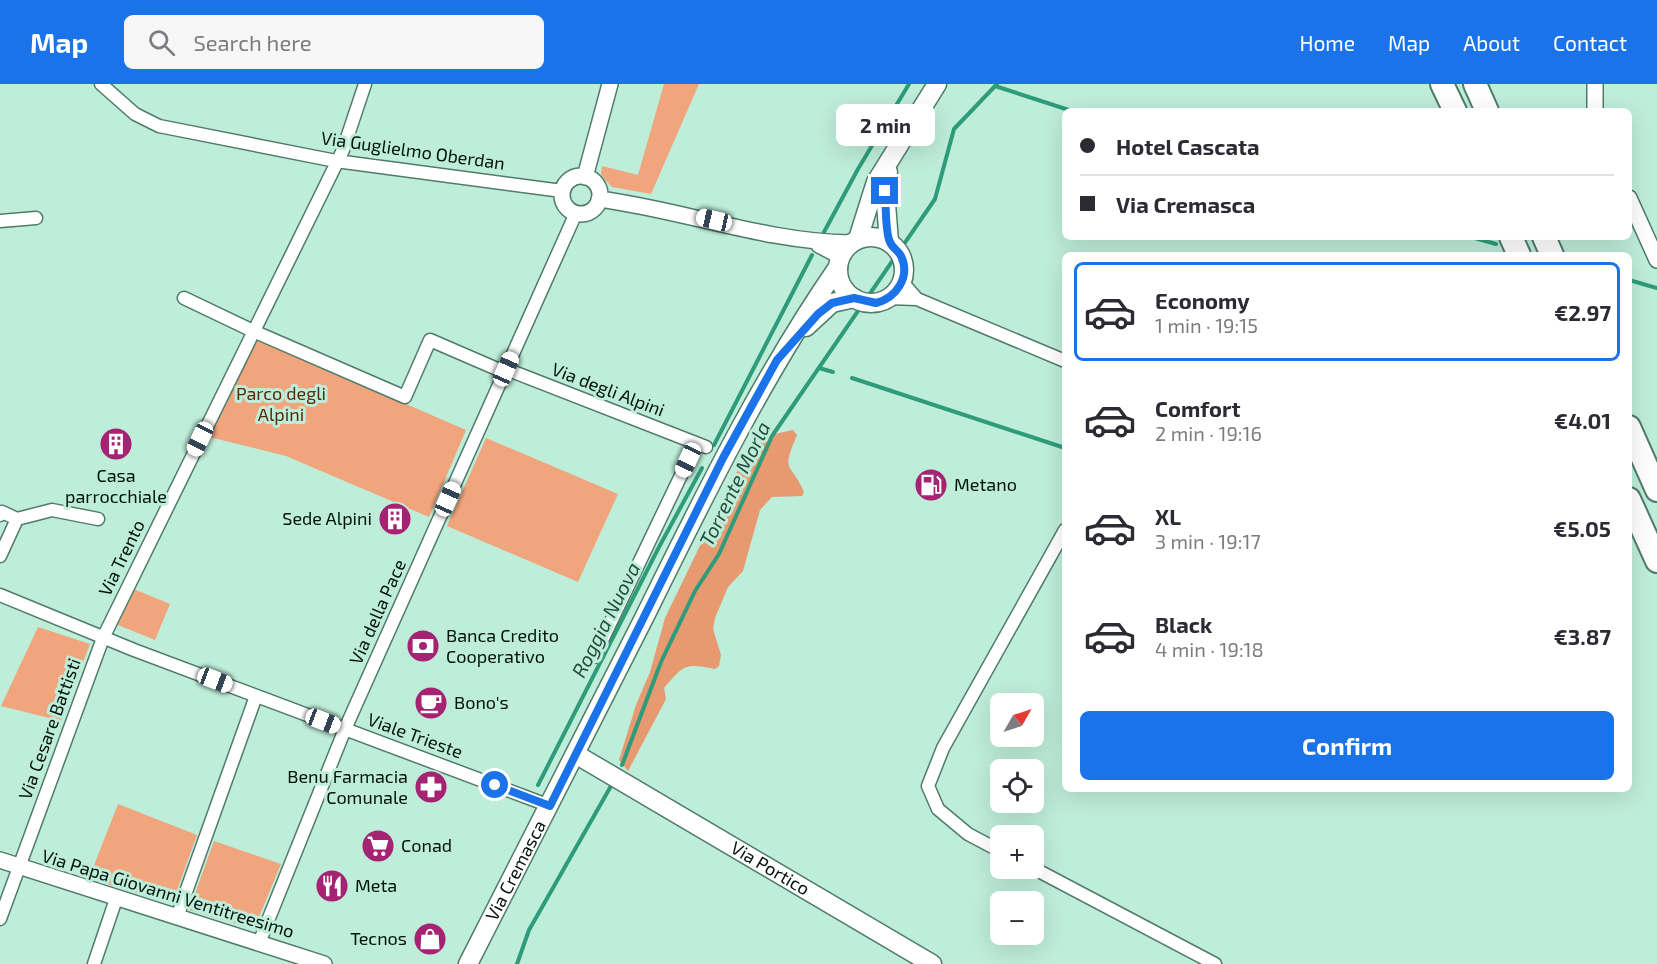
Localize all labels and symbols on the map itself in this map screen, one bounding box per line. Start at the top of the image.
callout: 2 min [836,104,934,146]
street label: Via Guglielmo Oberdan [320,126,506,174]
route end [871,177,898,204]
car [694,207,734,233]
car [490,349,522,389]
street label: Via degli Alpini [549,357,668,421]
park label: Parco degli Alpini [236,382,326,425]
water label: Torrente Morla [694,417,775,550]
car [184,419,216,459]
building icon: Casa parrocchiale [98,426,134,462]
car [672,440,704,480]
place label: Casa parrocchiale [65,464,167,507]
fuel station icon: Metano [913,467,949,503]
place label: Metano [954,473,1017,495]
car [432,479,464,519]
building icon: Sede Alpini [377,501,413,537]
place label: Sede Alpini [282,507,372,529]
street label: Via Trento [93,516,149,599]
street label: Via della Pace [344,556,410,668]
water label: Roggia Nuova [566,558,644,681]
place label: Banca Credito Cooperativo [446,624,559,667]
bank icon: Banca Credito Cooperativo [405,628,441,664]
street label: Via Cesare Battisti [13,655,85,802]
car [195,665,235,695]
cafe icon: Bono's [413,685,449,721]
place label: Bono's [454,691,509,713]
north arrow [990,693,1044,747]
car [303,706,343,736]
street label: Viale Trieste [365,708,466,762]
place label: Benu Farmacia Comunale [287,765,408,808]
pharmacy icon: Benu Farmacia Comunale [413,769,449,805]
route start [481,771,508,798]
street label: Via Cremasca [480,816,550,924]
supermarket icon: Conad [360,828,396,864]
place label: Conad [401,834,452,856]
street label: Via Portico [727,836,814,899]
street label: Via Papa Giovanni Ventitreesimo [39,844,297,942]
restaurant icon: Meta [314,868,350,904]
place label: Meta [355,874,397,896]
shop icon: Tecnos [412,921,448,957]
place label: Tecnos [350,927,407,949]

